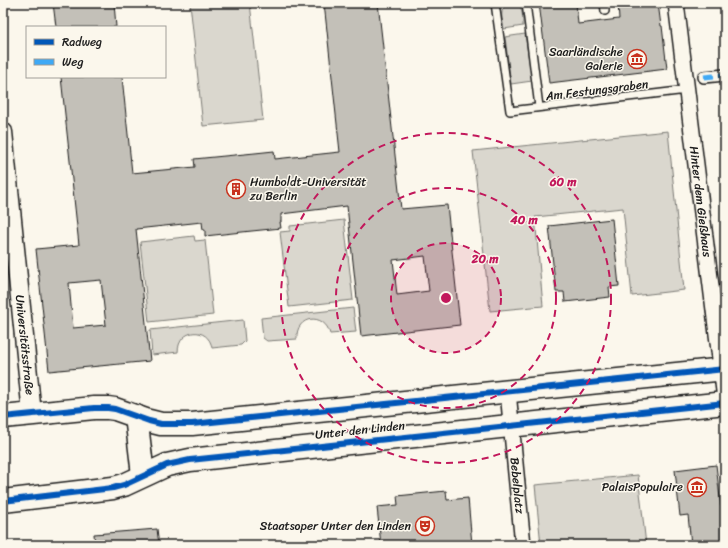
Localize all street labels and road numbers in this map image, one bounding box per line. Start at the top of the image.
street label: Am Festungsgraben [543,73,650,107]
street label: Hinter dem Gießhaus [683,145,718,259]
street label: Universitätsstraße [9,294,41,396]
street label: Unter den Linden [314,414,407,446]
street label: Bebelplatz [503,456,531,515]

